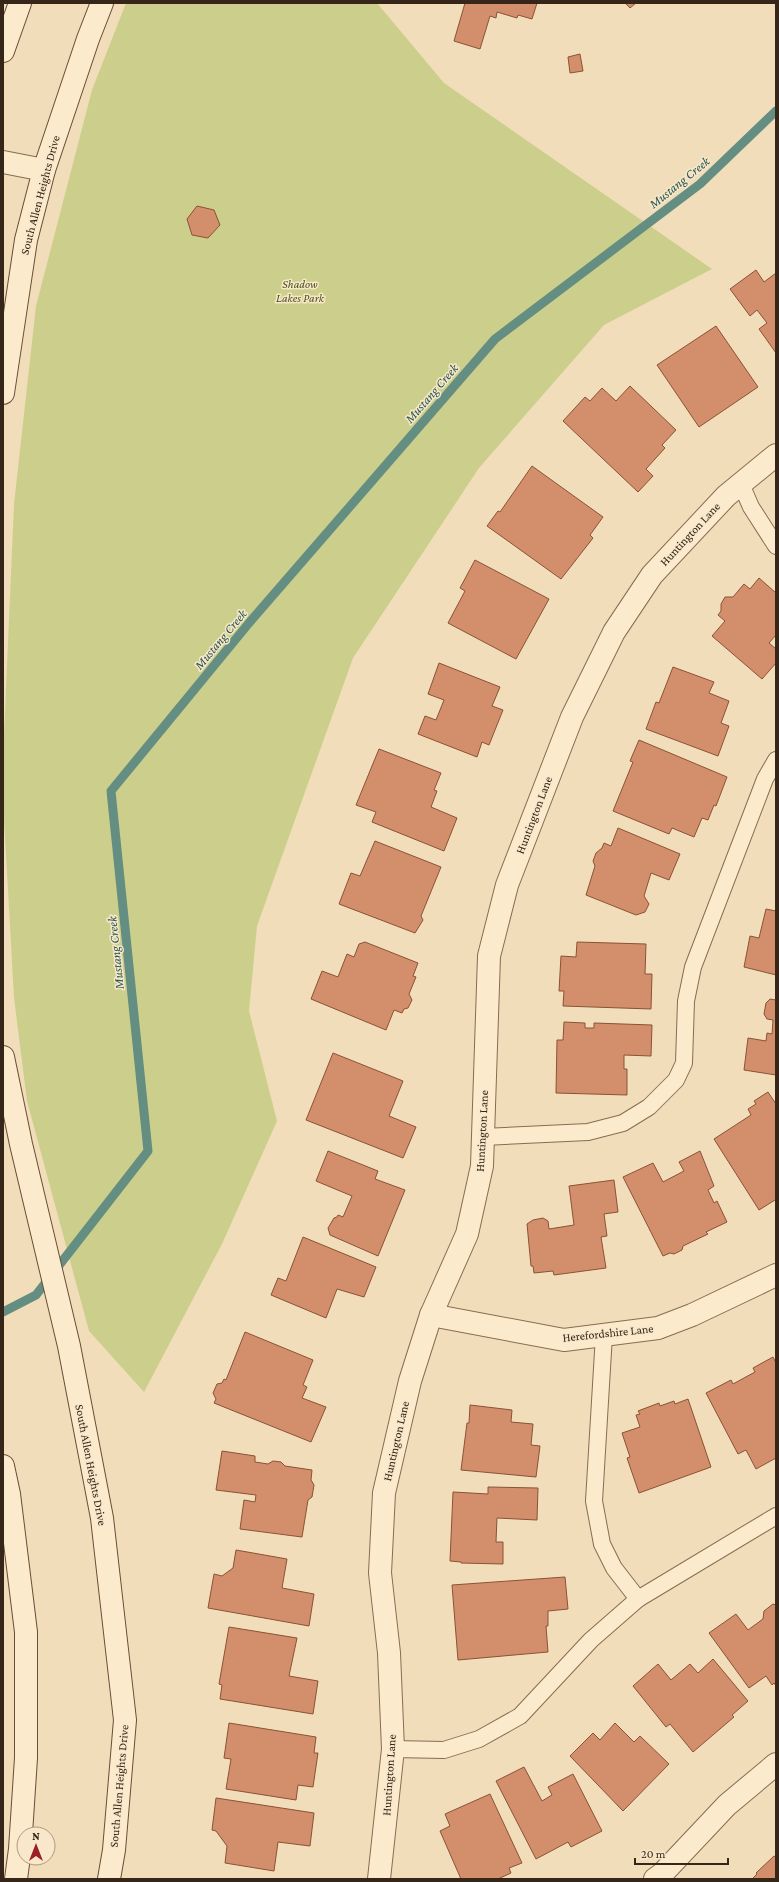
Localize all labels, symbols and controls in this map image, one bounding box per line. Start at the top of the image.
street label: South Allen Heights Drive [17,134,63,256]
water label: Mustang Creek [645,153,714,212]
park label: Shadow Lakes Park [276,277,325,305]
water label: Mustang Creek [401,360,462,427]
street label: Huntington Lane [657,499,723,569]
water label: Mustang Creek [190,605,251,673]
street label: Huntington Lane [513,774,555,856]
water label: Mustang Creek [104,914,127,991]
street label: Huntington Lane [473,1090,491,1172]
street label: Herefordshire Lane [562,1321,654,1345]
street label: Huntington Lane [380,1400,412,1482]
street label: South Allen Heights Drive [72,1403,110,1527]
street label: South Allen Heights Drive [107,1724,131,1848]
street label: Huntington Lane [379,1734,399,1816]
north arrow [16,1826,56,1866]
text: N [32,1830,40,1842]
scale bar [635,1840,728,1866]
text: 20 m [641,1847,666,1861]

